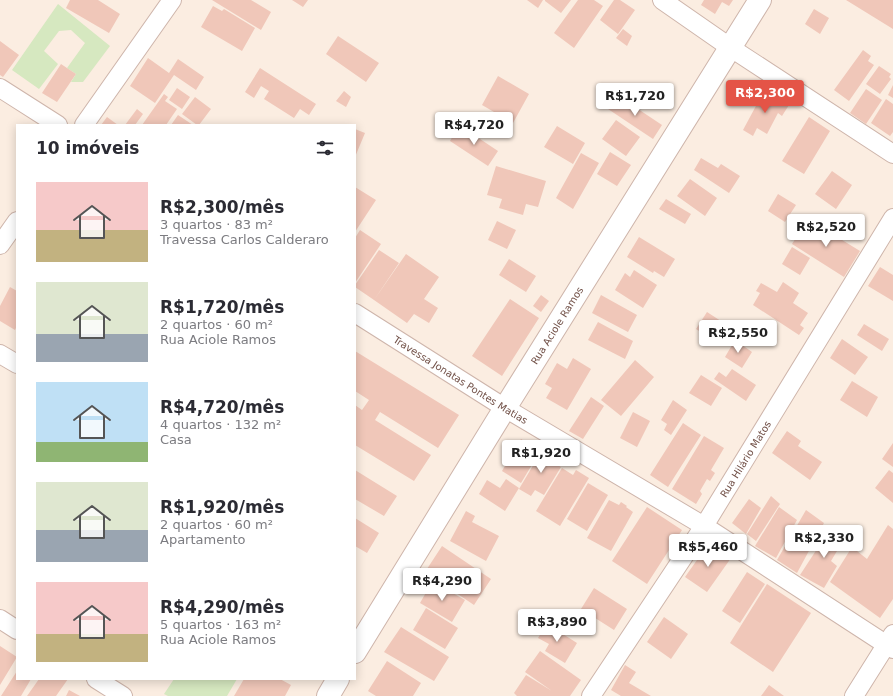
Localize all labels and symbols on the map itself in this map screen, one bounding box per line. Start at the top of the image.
pin: R$2,300 [728,80,802,114]
pin: R$1,720 [598,83,672,117]
pin: R$4,720 [437,112,511,146]
pin: R$2,520 [789,214,863,248]
street label: Rua Aciole Ramos [529,285,585,366]
pin: R$2,550 [701,320,775,354]
street label: Travessa Jonatas Pontes Matias [391,333,530,426]
street label: Rua Hilário Matos [718,419,773,499]
pin: R$1,920 [504,440,578,474]
pin: R$2,330 [787,525,861,559]
pin: R$5,460 [671,534,745,568]
pin: R$4,290 [405,568,479,602]
pin: R$3,890 [520,609,594,643]

